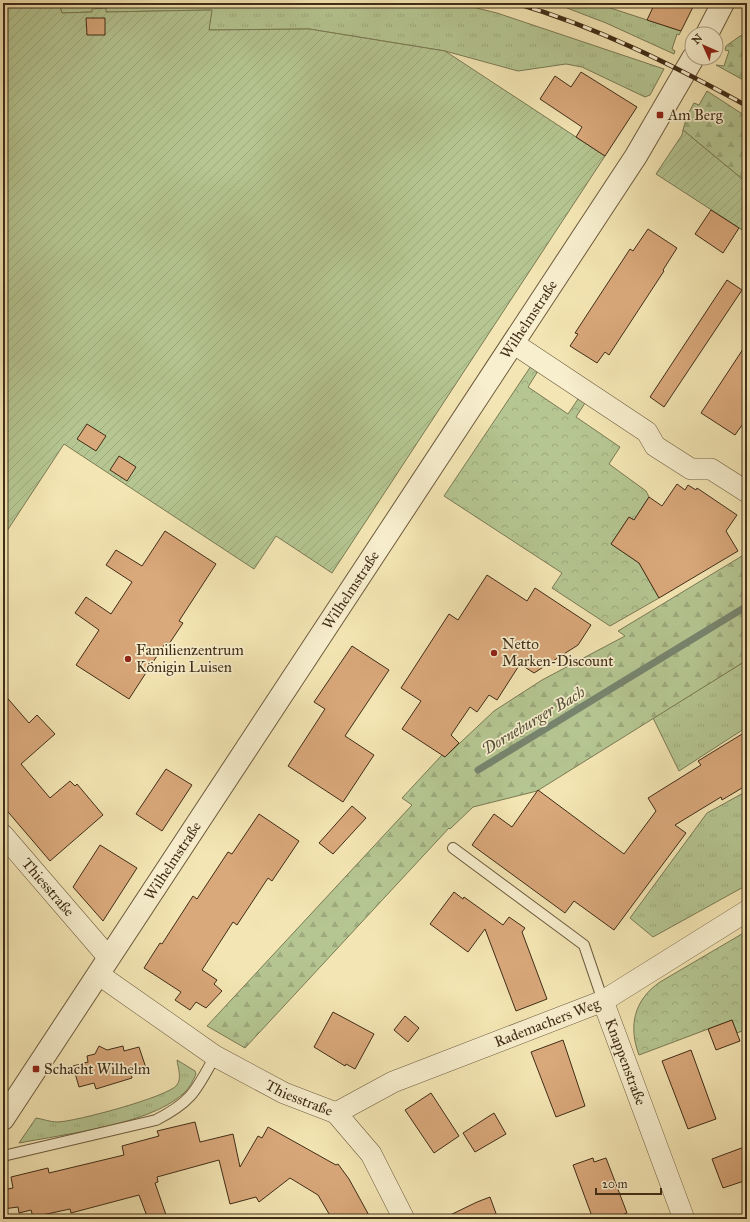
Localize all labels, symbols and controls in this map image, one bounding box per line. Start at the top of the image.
north arrow [684,26,724,66]
text: N [689,31,706,47]
place label: Am Berg [667,106,724,124]
marker: Am Berg [655,110,665,120]
street label: Wilhelmstraße [496,277,561,362]
street label: Wilhelmstraße [318,547,383,633]
place label: Netto Marken-Discount [502,635,614,670]
place label: Familienzentrum Königin Luisen [136,641,244,676]
marker: Netto Marken-Discount [489,648,499,658]
marker: Familienzentrum Königin Luisen [123,654,133,664]
water label: Dorneburger Bach [478,682,588,759]
street label: Wilhelmstraße [140,818,205,904]
street label: Thiesstraße [18,854,78,920]
street label: Rademachers Weg [492,994,603,1051]
street label: Knappenstraße [601,1016,650,1108]
place label: Schacht Wilhelm [44,1060,151,1078]
marker: Schacht Wilhelm [31,1064,41,1074]
street label: Thiesstraße [262,1076,335,1120]
scale bar [596,1170,661,1196]
text: 20 m [602,1177,628,1191]

